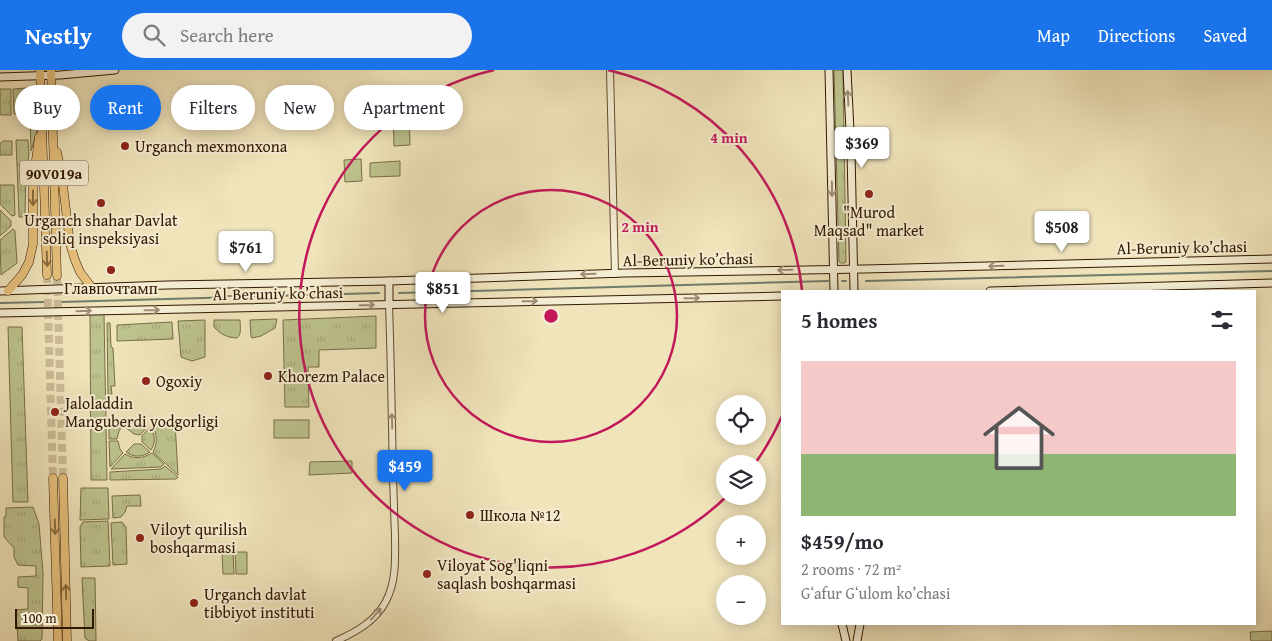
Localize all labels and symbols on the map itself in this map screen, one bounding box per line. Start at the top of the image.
one-way arrow [844,90,853,106]
pin: $369 [832,126,892,169]
text: 4 min [710,127,748,148]
place label: Urganch mexmonxona [135,134,288,158]
marker: Urganch mexmonxona [119,140,131,152]
road number: 90V019a [20,160,88,186]
one-way arrow [827,180,837,196]
marker: "Murod Maqsad" market [863,188,875,200]
one-way arrow [28,190,38,206]
marker: Urganch shahar Davlat soliq inspeksiyasi [95,197,107,209]
place label: "Murod Maqsad" market [814,200,925,242]
place label: Urganch shahar Davlat soliq inspeksiyasi [24,208,178,250]
pin: $508 [1032,210,1092,253]
text: 2 min [621,216,659,237]
pin: $761 [216,230,276,273]
street label: Al-Beruniy ko’chasi [1117,234,1248,260]
street label: Al-Beruniy ko’chasi [623,246,754,272]
one-way arrow [42,250,51,266]
one-way arrow [988,261,1004,270]
marker: Главпочтамп [105,264,117,276]
one-way arrow [777,266,793,275]
one-way arrow [580,270,596,279]
pin: $851 [413,272,473,314]
place label: Главпочтамп [64,276,158,300]
street label: Al-Beruniy ko’chasi [213,280,344,306]
one-way arrow [684,293,700,303]
one-way arrow [522,297,538,306]
one-way arrow [359,300,375,310]
one-way arrow [144,305,160,314]
one-way arrow [75,306,91,315]
centre of rings [542,307,560,325]
place label: Khorezm Palace [278,364,385,388]
place label: Ogoxiy [156,369,202,393]
marker: Khorezm Palace [262,370,274,382]
marker: Ogoxiy [140,375,152,387]
place label: Jaloladdin Manguberdi yodgorligi [63,391,219,433]
marker: Jaloladdin Manguberdi yodgorligi [49,406,61,418]
one-way arrow [388,414,397,430]
pin: $459 [375,450,435,492]
place label: Школа №12 [480,503,560,527]
marker: Школа №12 [464,509,476,521]
place label: Viloyt qurilish boshqarmasi [150,517,247,559]
one-way arrow [50,519,59,535]
marker: Viloyt qurilish boshqarmasi [134,532,146,544]
place label: Viloyat Sog'liqni saqlash boshqarmasi [437,553,577,595]
marker: Viloyat Sog'liqni saqlash boshqarmasi [421,568,433,580]
place label: Urganch davlat tibbiyot instituti [204,582,315,624]
one-way arrow [61,585,71,601]
marker: Urganch davlat tibbiyot instituti [188,597,200,609]
scale bar [15,606,94,629]
one-way arrow [370,608,382,621]

